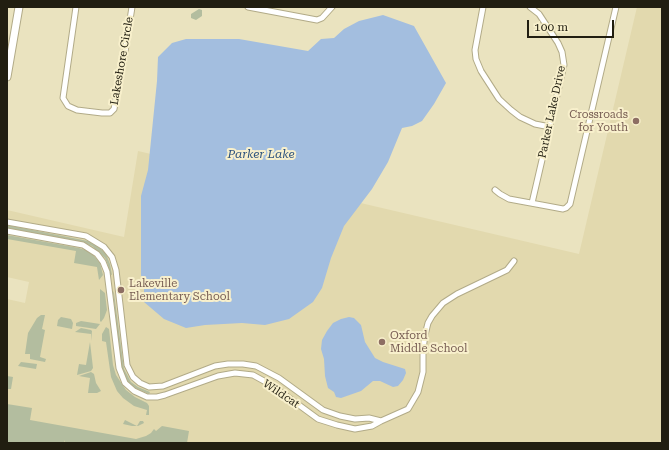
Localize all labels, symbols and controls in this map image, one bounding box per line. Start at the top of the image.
scale bar [529,12,616,38]
street label: Lakeshore Circle [108,16,136,106]
text: 100 m [534,20,568,34]
street label: Parker Lake Drive [536,65,568,159]
place label: Crossroads for Youth [569,108,628,134]
marker: Crossroads for Youth [631,116,641,126]
water label: Parker Lake [227,147,295,161]
place label: Lakeville Elementary School [129,277,230,303]
marker: Lakeville Elementary School [116,285,126,295]
place label: Oxford Middle School [390,329,467,355]
marker: Oxford Middle School [377,337,387,347]
street label: Wildcat [260,377,302,411]

